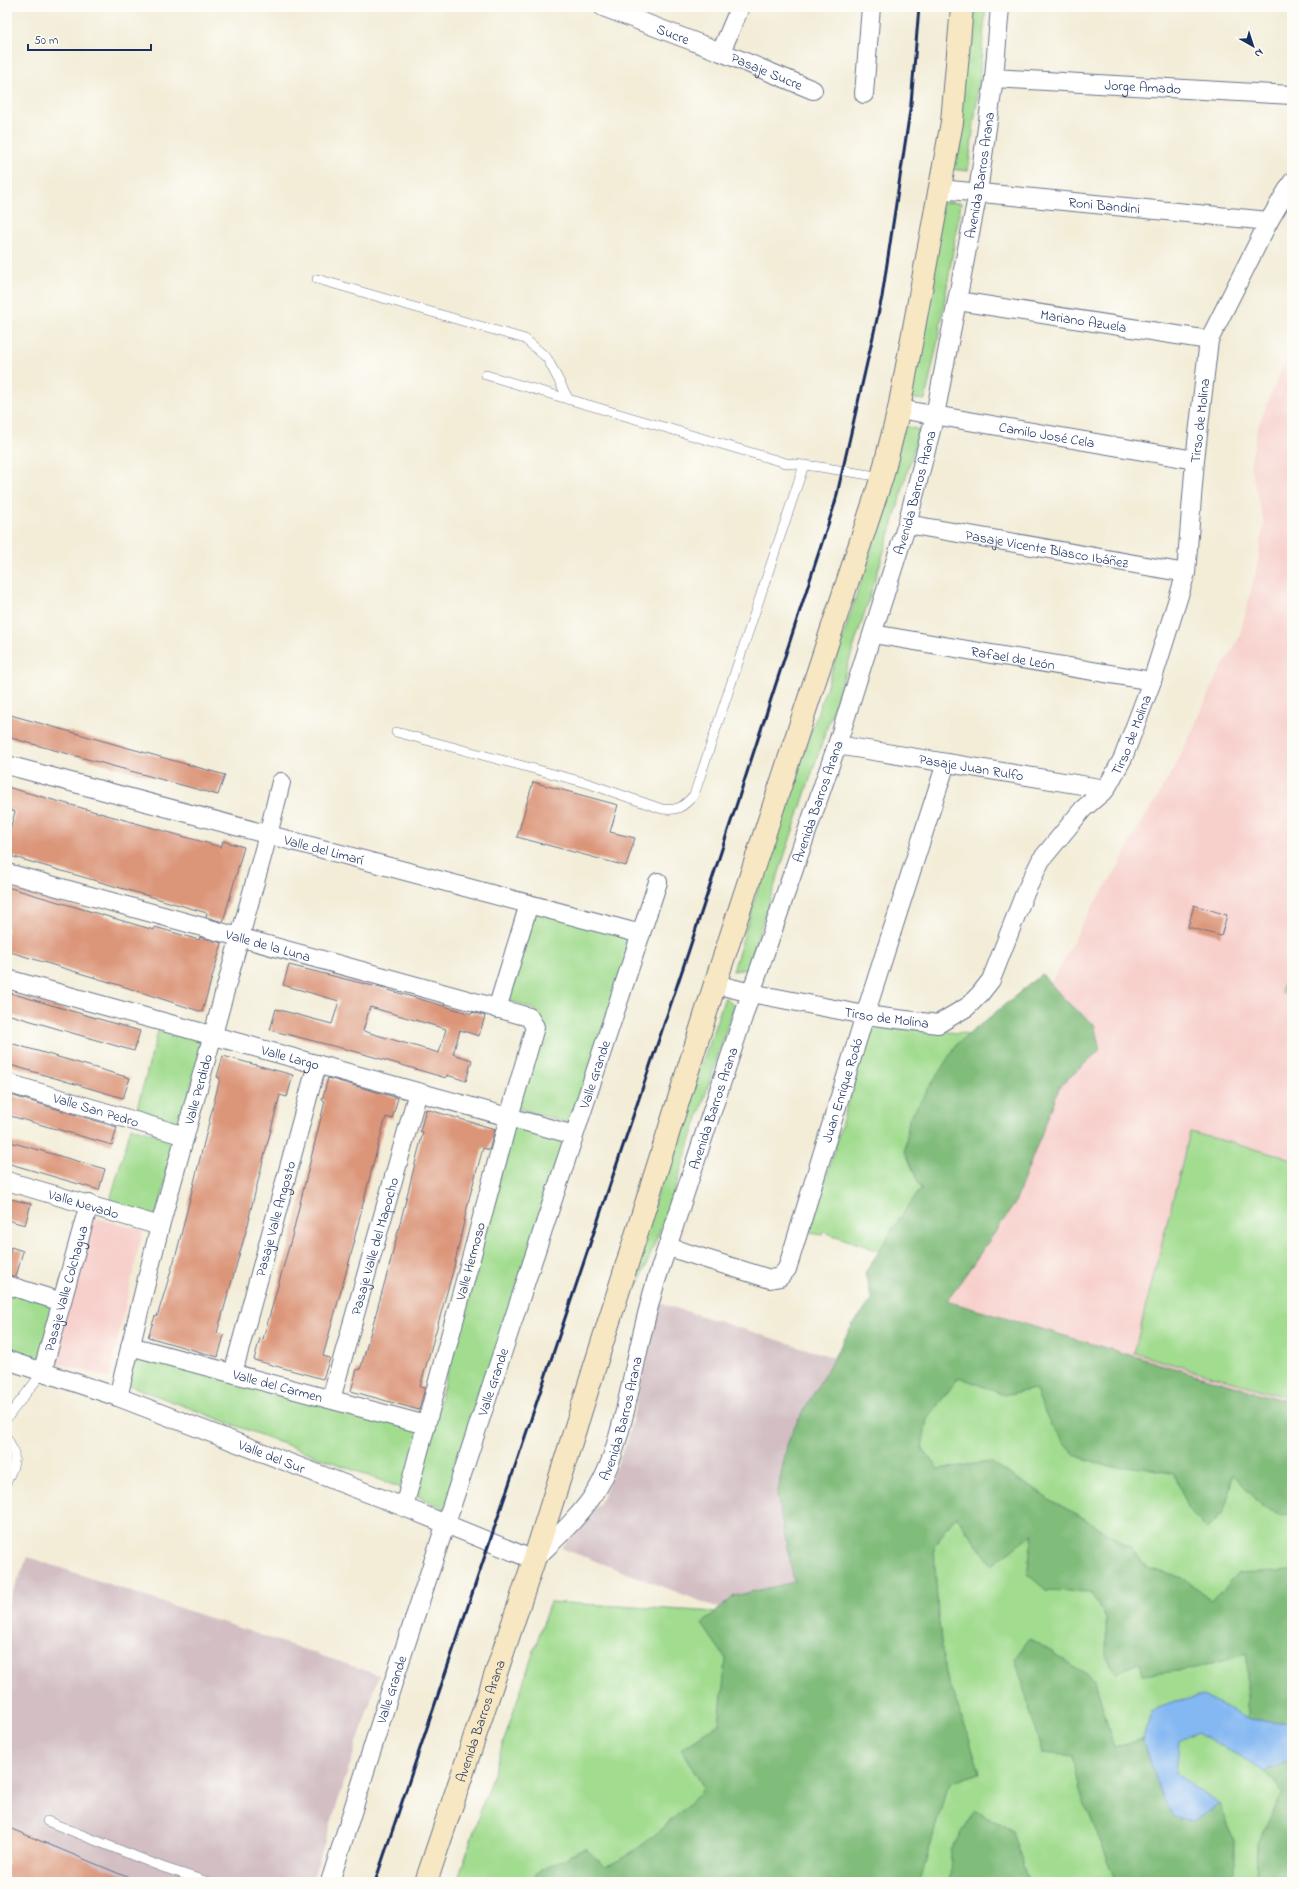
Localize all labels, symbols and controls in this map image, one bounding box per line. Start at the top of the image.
street label: Sucre [653,19,693,51]
scale bar [28,26,151,52]
north arrow [1233,26,1273,66]
text: 50 m [34,32,58,50]
text: N [1251,44,1267,62]
street label: Pasaje Sucre [727,48,806,97]
street label: Jorge Amado [1104,75,1182,101]
street label: Avenida Barros Arana [960,111,1001,240]
street label: Roni Bandini [1067,193,1141,220]
street label: Mariano Azuela [1039,305,1128,339]
street label: Tirso de Molina [1186,377,1216,464]
street label: Camilo José Cela [997,417,1096,455]
street label: Avenida Barros Arana [889,428,943,558]
street label: Pasaje Vicente Blasco Ibáñez [963,525,1130,575]
street label: Rafael de León [969,642,1056,676]
street label: Tirso de Molina [1106,692,1158,780]
street label: Avenida Barros Arana [788,738,850,866]
street label: Pasaje Juan Rulfo [917,750,1025,787]
street label: Valle del Limarí [280,830,366,872]
street label: Valle de la Luna [222,925,313,968]
street label: Tirso de Molina [842,1002,930,1035]
street label: Juan Enrique Rodó [817,1035,869,1146]
street label: Valle Grande [574,1037,617,1112]
street label: Valle Largo [258,1040,321,1076]
street label: Avenida Barros Arana [684,1045,744,1173]
street label: Valle Perdido [179,1052,219,1128]
street label: Valle San Pedro [49,1088,141,1134]
street label: Pasaje Valle Angosto [251,1159,302,1279]
street label: Pasaje Valle del Mapocho [346,1175,405,1318]
street label: Valle Nevado [45,1184,121,1225]
street label: Valle Hermoso [451,1220,492,1304]
street label: Pasaje Valle Colchagua [39,1223,95,1354]
street label: Valle Grande [473,1345,515,1420]
street label: Avenida Barros Arana [595,1355,649,1484]
street label: Valle del Carmen [229,1365,325,1409]
street label: Valle del Sur [234,1435,309,1480]
street label: Valle Grande [371,1652,414,1728]
street label: Avenida Barros Arana [451,1657,512,1785]

